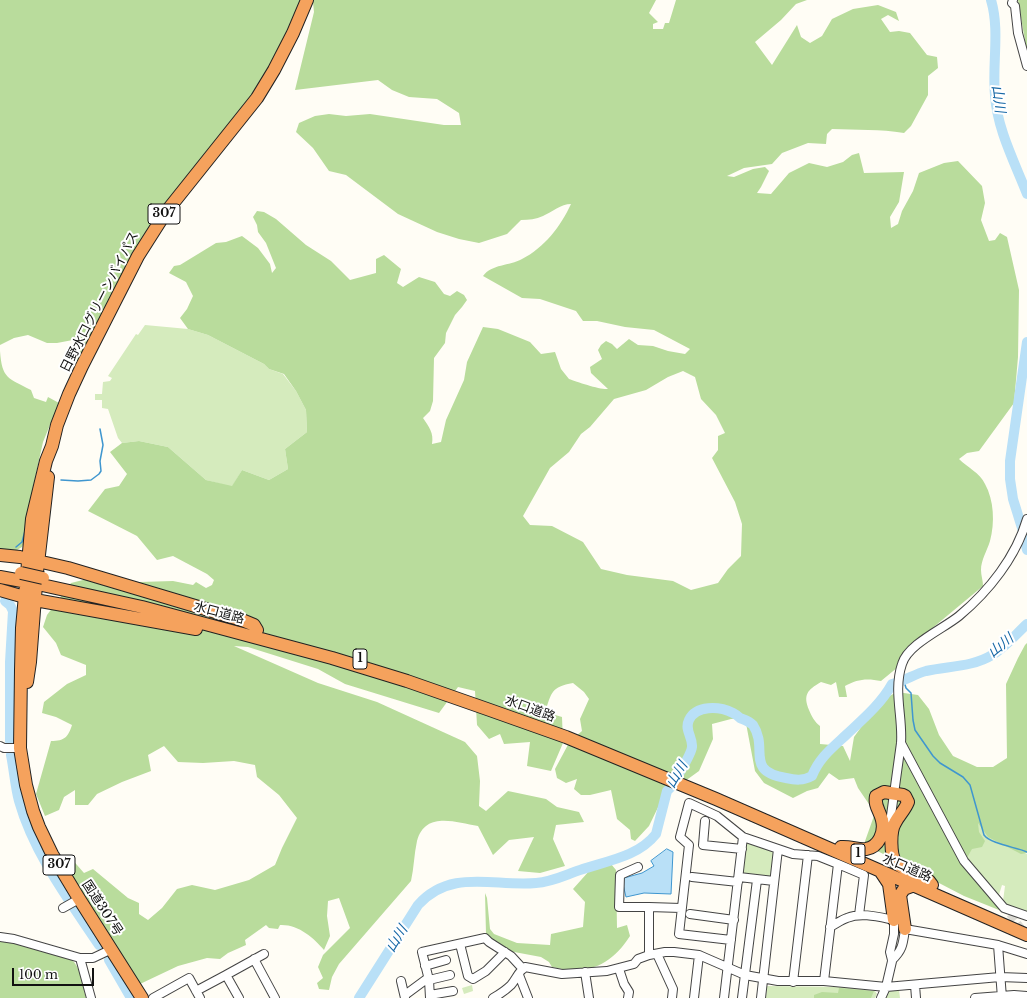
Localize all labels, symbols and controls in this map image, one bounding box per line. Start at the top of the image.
water label: 山川 [988,84,1008,114]
road number: 307 [148,204,180,224]
street label: 日野水口グリーンバイパス [58,229,142,375]
street label: 水口道路 [192,599,246,627]
water label: 山川 [985,631,1017,661]
road number: 1 [353,649,367,669]
street label: 水口道路 [503,693,557,725]
water label: 山川 [663,759,691,791]
road number: 1 [851,844,865,864]
street label: 水口道路 [880,851,934,885]
road number: 307 [43,855,75,875]
street label: 国道307号 [78,877,126,939]
water label: 山川 [382,923,412,955]
scale bar [14,960,96,986]
text: 100 m [19,967,58,982]

